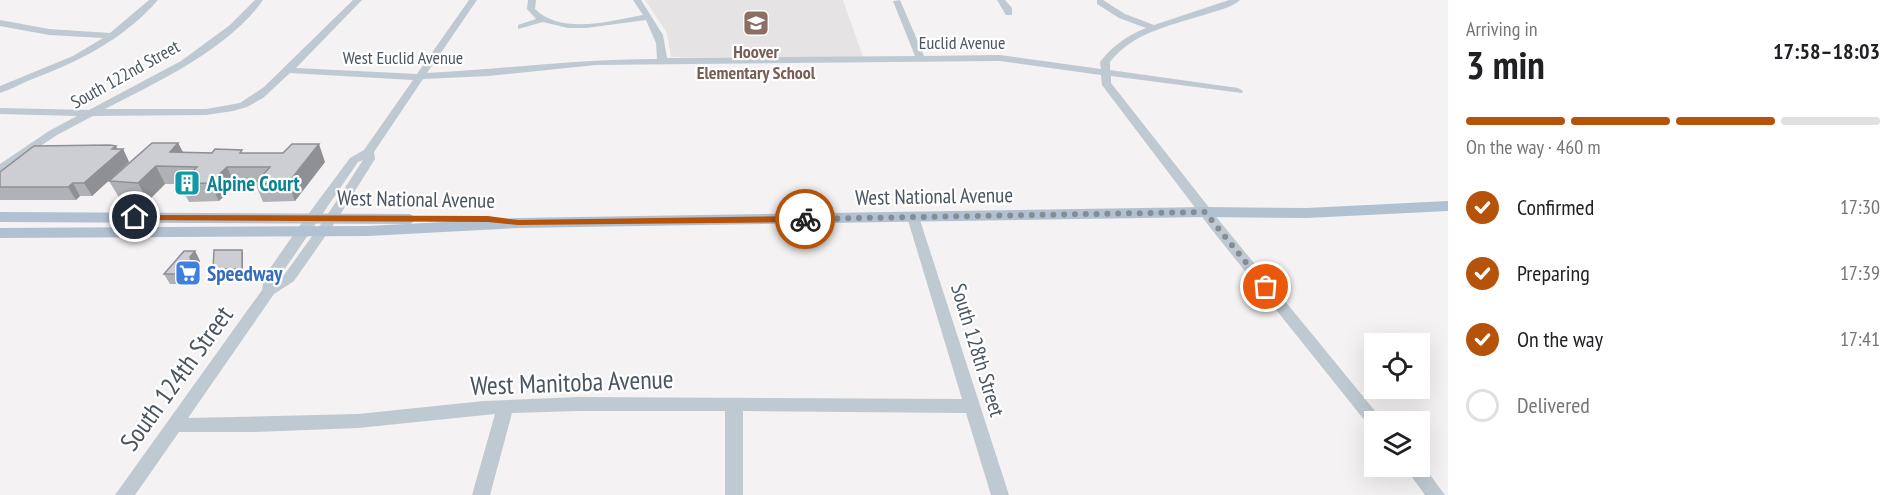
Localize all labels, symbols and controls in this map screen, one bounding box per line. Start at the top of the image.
school or university icon: Hoover Elementary School [741,8,771,38]
text: Arriving in [1466,16,1538,42]
street label: Euclid Avenue [919,31,1005,54]
street label: South 122nd Street [66,35,184,113]
text: 17:58–18:03 [1773,37,1880,65]
text: 3 min [1466,39,1545,90]
place label: Hoover Elementary School [697,40,816,84]
street label: West Euclid Avenue [343,46,463,69]
text: On the way · 460 m [1466,134,1601,160]
building icon: Alpine Court [172,168,202,198]
place label: Alpine Court [206,170,300,197]
street label: West National Avenue [855,181,1013,211]
street label: West National Avenue [337,184,495,214]
courier [775,189,835,249]
pin [109,191,160,242]
icon: check [1466,191,1499,224]
text: Confirmed [1517,193,1594,221]
text: 17:30 [1840,194,1880,220]
icon: home [118,200,151,233]
icon: bike [789,203,822,236]
icon: check [1466,257,1499,290]
supermarket icon: Speedway [173,258,203,288]
text: Preparing [1517,259,1590,287]
place label: Speedway [207,260,283,287]
text: 17:39 [1840,260,1880,286]
pin [1240,261,1291,312]
icon: bag [1249,270,1282,303]
street label: South 128th Street [945,280,1011,420]
street label: South 124th Street [112,299,240,457]
icon: check [1466,323,1499,356]
text: On the way [1517,325,1603,353]
text: 17:41 [1840,326,1880,352]
map controls [1364,333,1430,477]
button: locate [1364,333,1430,399]
street label: West Manitoba Avenue [470,362,674,402]
text: Delivered [1517,391,1590,419]
button: layers [1364,411,1430,477]

